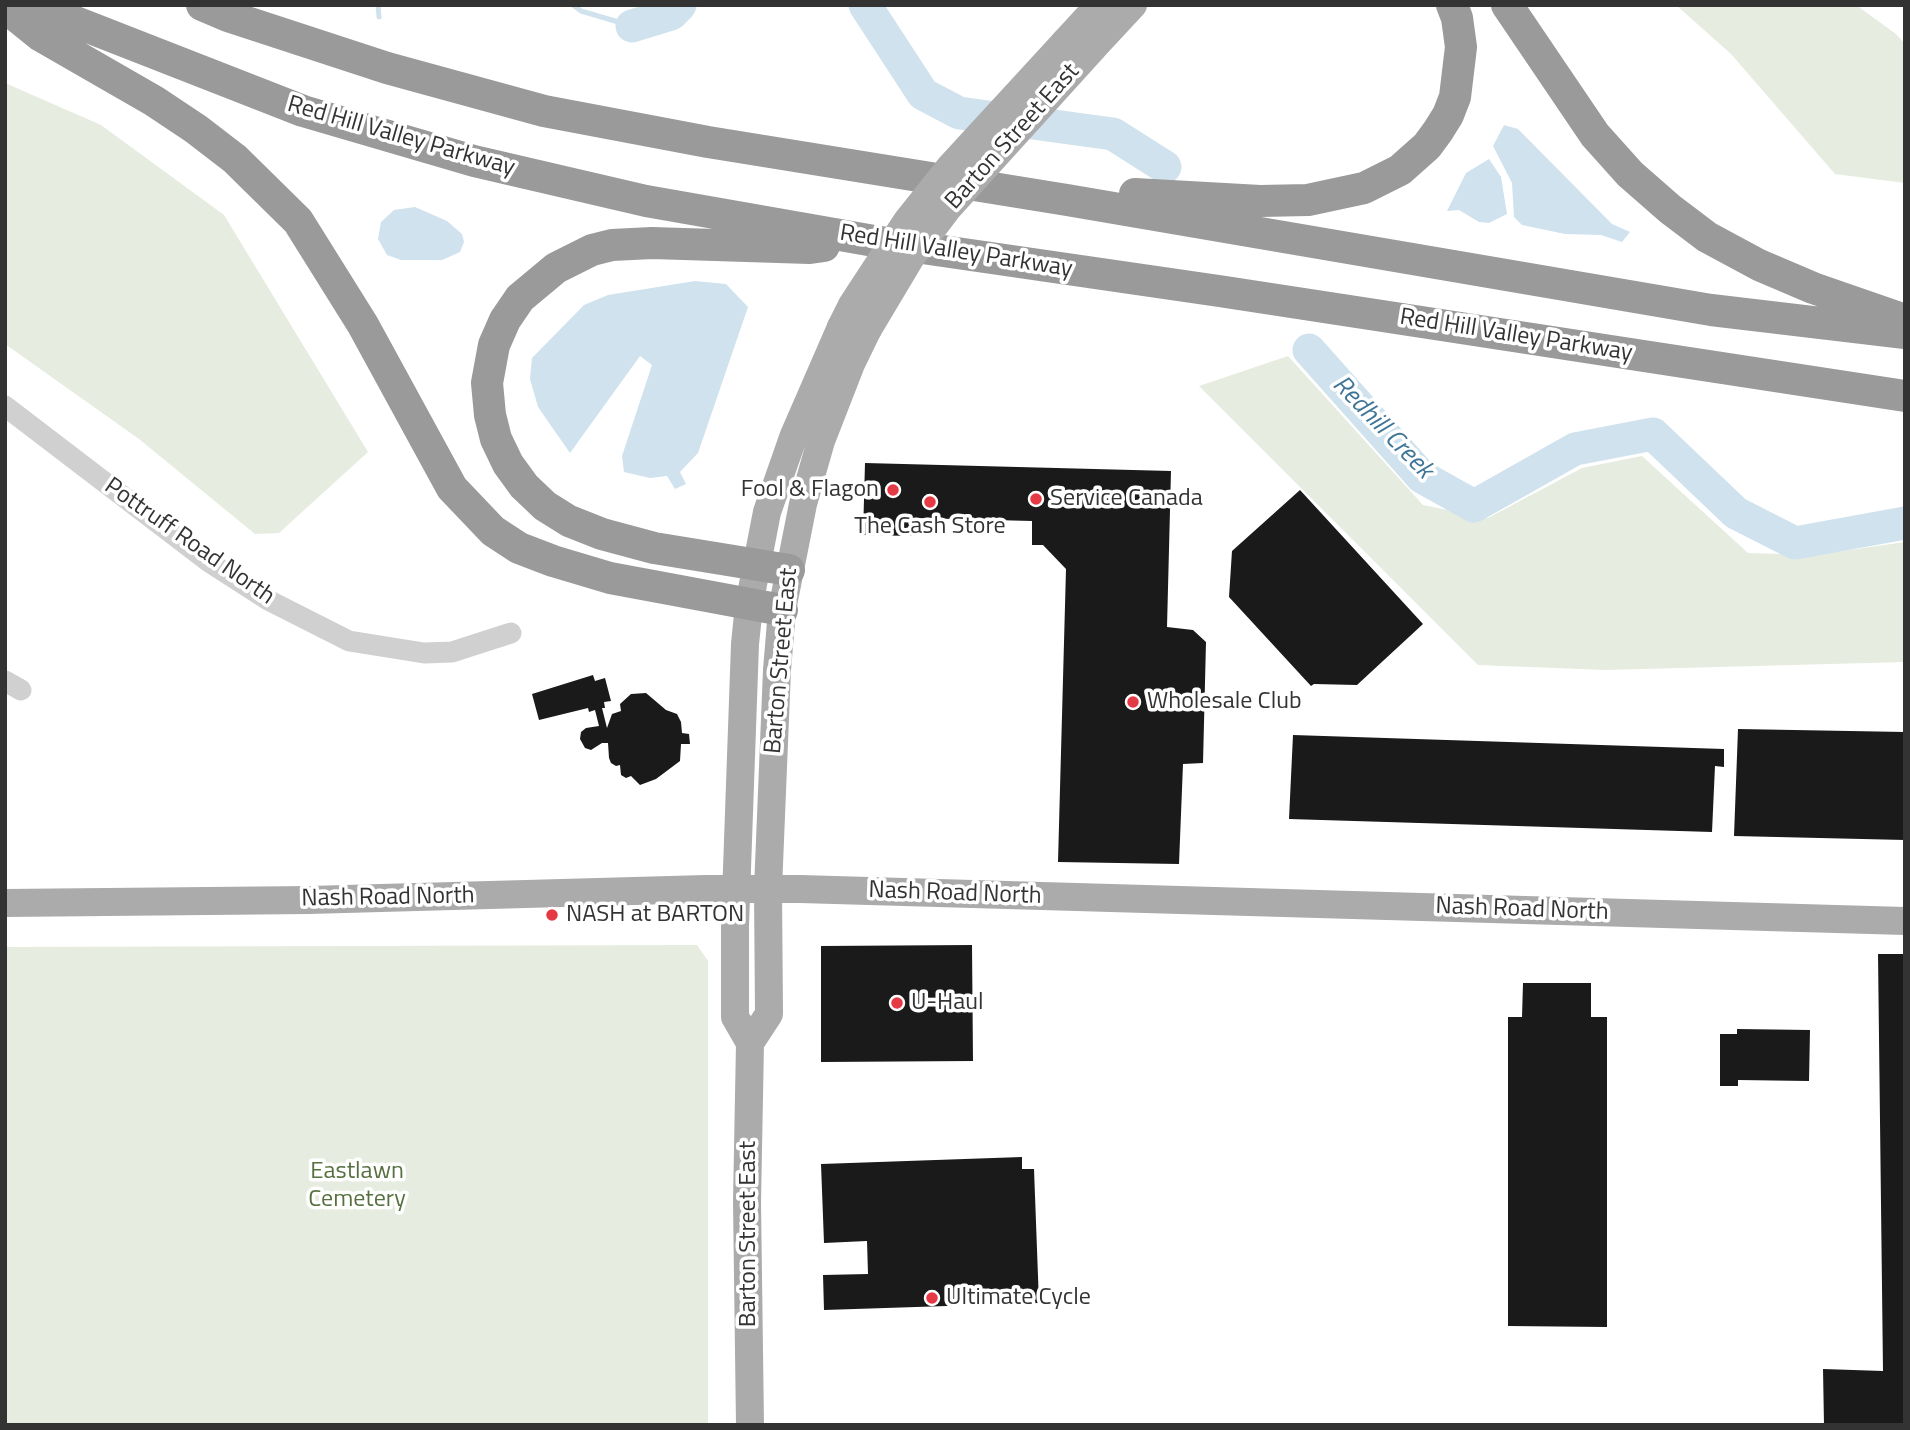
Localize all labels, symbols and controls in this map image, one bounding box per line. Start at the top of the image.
street label: Barton Street East [940,58,1086,216]
street label: Red Hill Valley Parkway [284,91,518,183]
street label: Red Hill Valley Parkway [838,219,1074,285]
street label: Red Hill Valley Parkway [1398,303,1634,369]
water label: Redhill Creek [1325,370,1439,486]
street label: Pottruff Road North [98,472,280,612]
place label: Fool & Flagon [741,476,879,504]
marker: Fool & Flagon [885,482,901,498]
place label: Service Canada [1050,485,1203,513]
marker: Service Canada [1028,491,1044,507]
marker: The Cash Store [922,494,938,510]
place label: The Cash Store [854,513,1006,541]
street label: Barton Street East [760,567,804,755]
place label: Wholesale Club [1147,688,1302,716]
marker: Wholesale Club [1125,694,1141,710]
street label: Nash Road North [868,877,1042,911]
street label: Nash Road North [301,882,475,914]
street label: Nash Road North [1435,893,1609,927]
place label: NASH at BARTON [566,901,744,929]
marker: NASH at BARTON [544,907,560,923]
place label: U-Haul [911,989,983,1017]
marker: U-Haul [889,995,905,1011]
street label: Barton Street East [735,1141,763,1327]
park label: Eastlawn Cemetery [308,1158,406,1214]
place label: Ultimate Cycle [946,1284,1091,1312]
marker: Ultimate Cycle [924,1290,940,1306]

